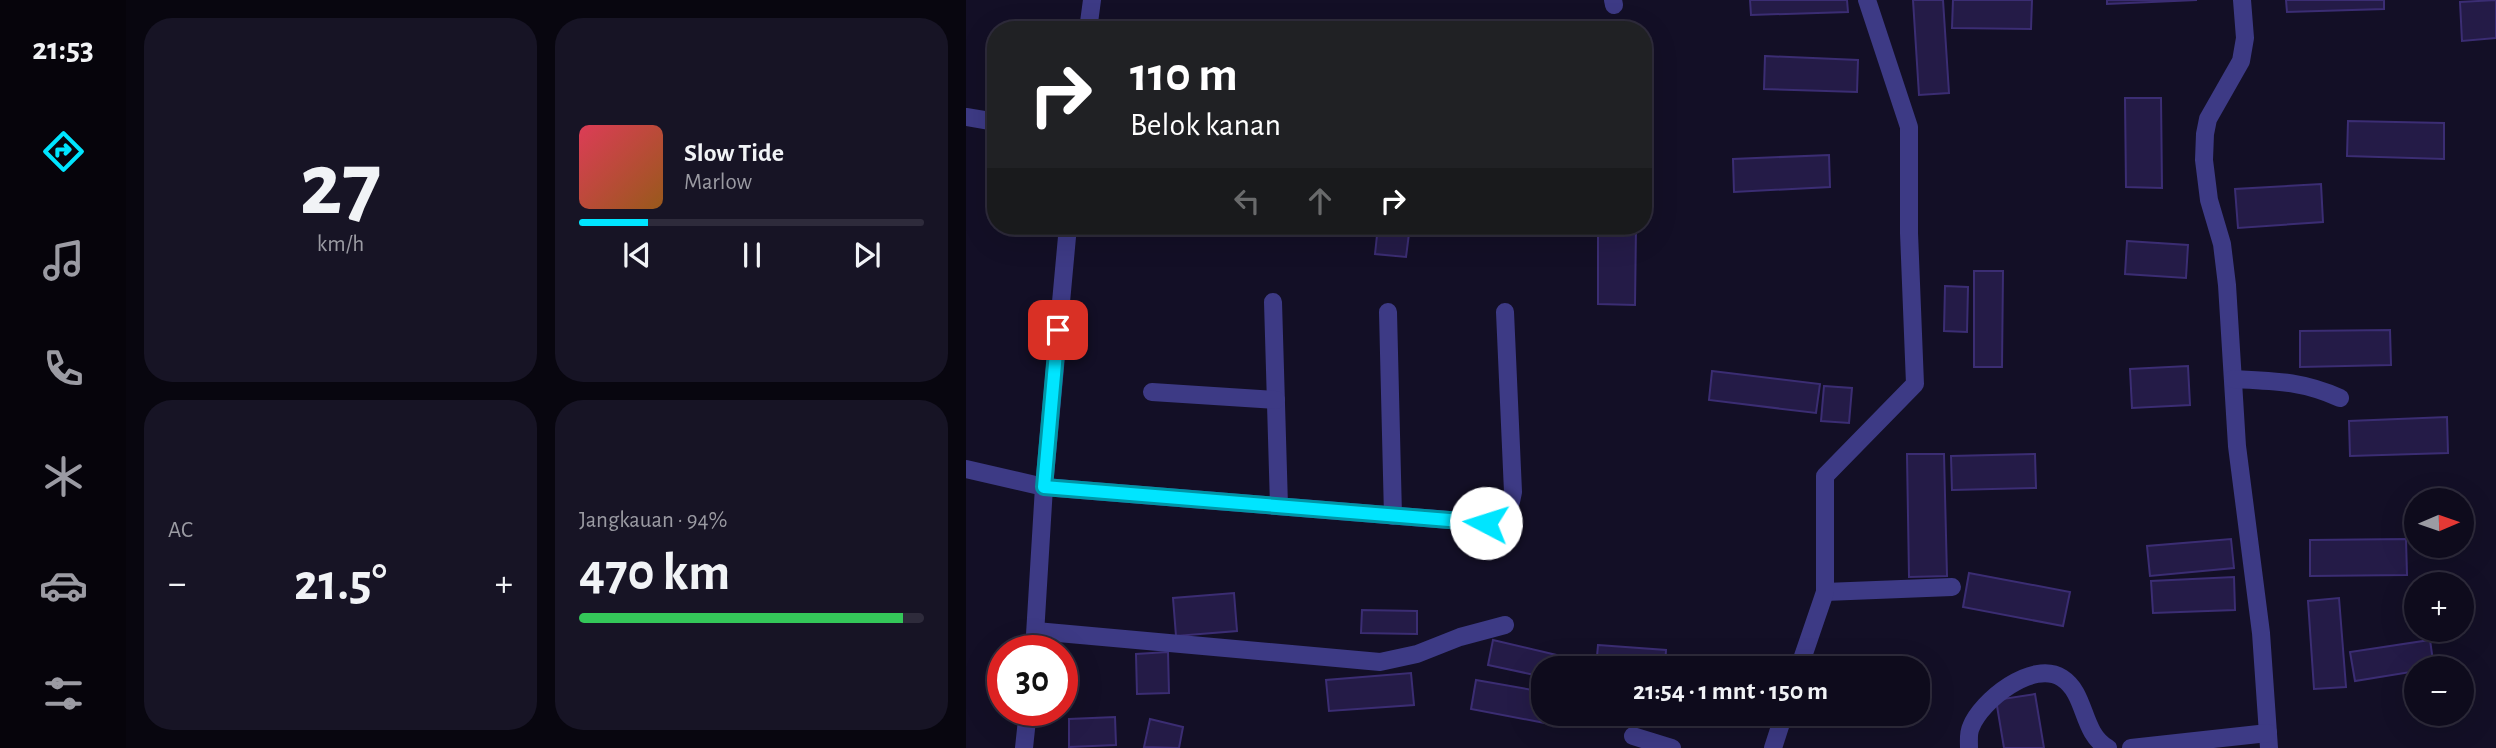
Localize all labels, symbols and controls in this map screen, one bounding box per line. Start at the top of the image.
text: 21:53 [32,33,94,65]
icon: right [1015,49,1106,140]
text: 110 m [1130,51,1238,100]
text: Belok kanan [1130,109,1281,141]
icon: directions [39,127,88,176]
text: 27 [299,140,382,231]
text: Slow Tide [684,140,784,166]
text: Marlow [684,171,752,194]
icon: left [1228,182,1266,220]
icon: ahead [1301,182,1339,220]
icon: right [1374,182,1412,220]
text: km/h [317,233,364,256]
icon: music [39,236,88,285]
icon: previous [618,236,656,274]
icon: pause [733,236,771,274]
icon: next [848,236,886,274]
pin [1028,300,1088,360]
icon: arrive [1039,311,1077,349]
icon: phone [39,344,88,393]
icon: climate [39,452,88,501]
position arrow [1449,486,1523,560]
north arrow [2404,488,2474,558]
map controls [2404,488,2474,726]
text: Jangkauan · 94% [579,509,727,532]
text: AC [168,519,193,542]
text: 470 km [579,547,730,599]
text: 21.5° [294,557,387,609]
icon: car [39,561,88,610]
text: − [168,565,186,603]
text: + [495,565,513,603]
button: + [2404,572,2474,642]
speed limit sign: 30 [987,635,1078,726]
button: − [2404,656,2474,726]
icon: filters [39,669,88,718]
text: 21:54 · 1 mnt · 150 m [1633,678,1828,704]

